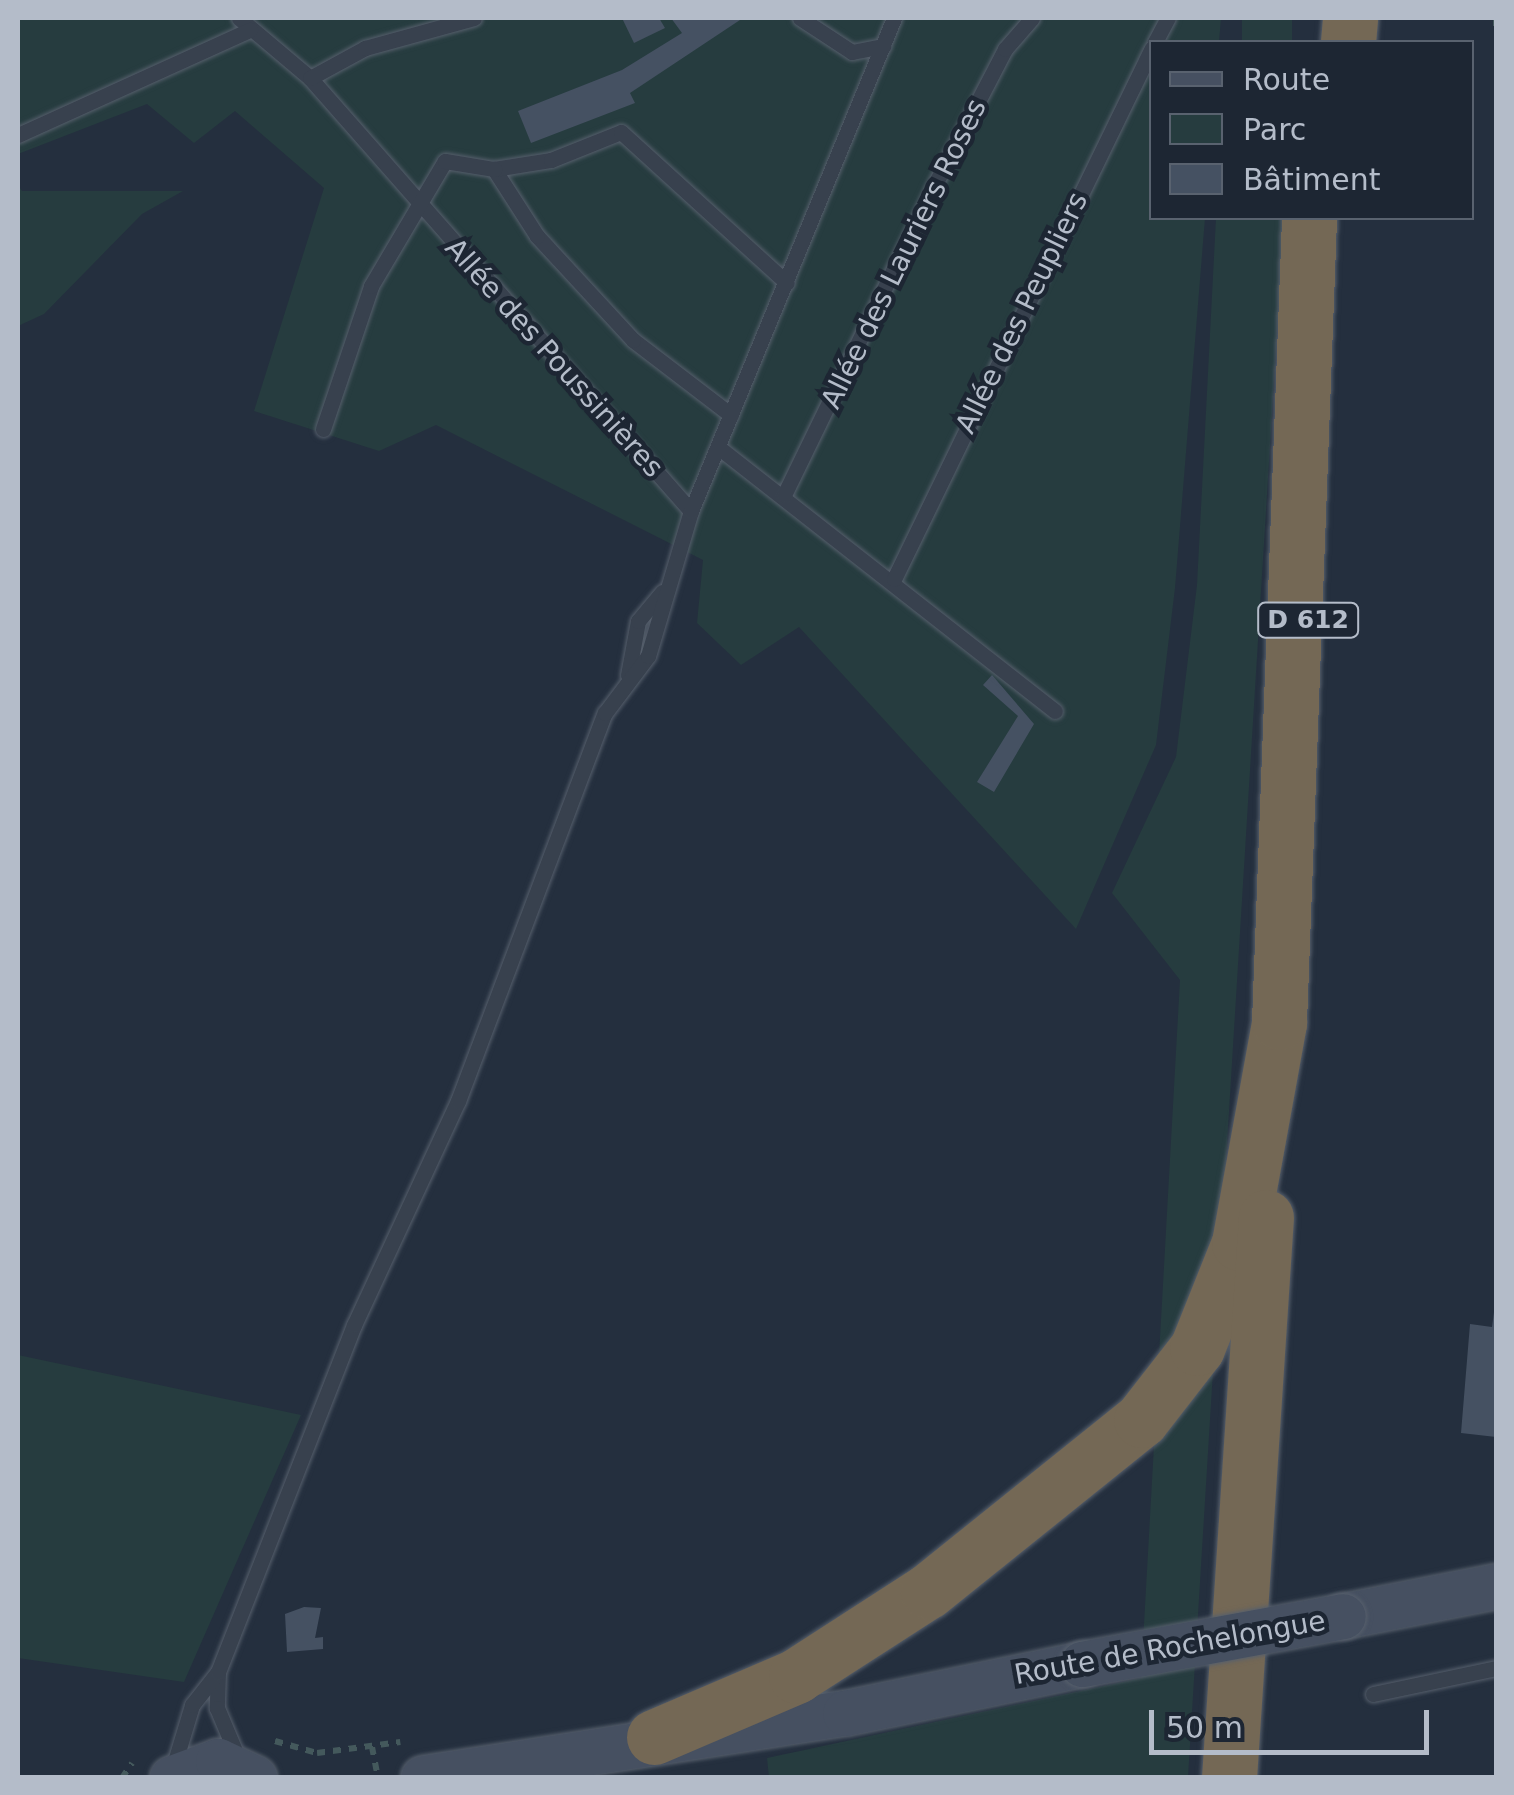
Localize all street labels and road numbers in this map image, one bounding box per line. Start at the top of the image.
street label: Allée des Lauriers Roses [814,94,994,414]
street label: Allée des Peupliers [949,187,1095,439]
street label: Allée des Poussinières [438,232,670,484]
road number: D 612 [1256,600,1360,640]
street label: Route de Rochelongue [1012,1604,1328,1692]

